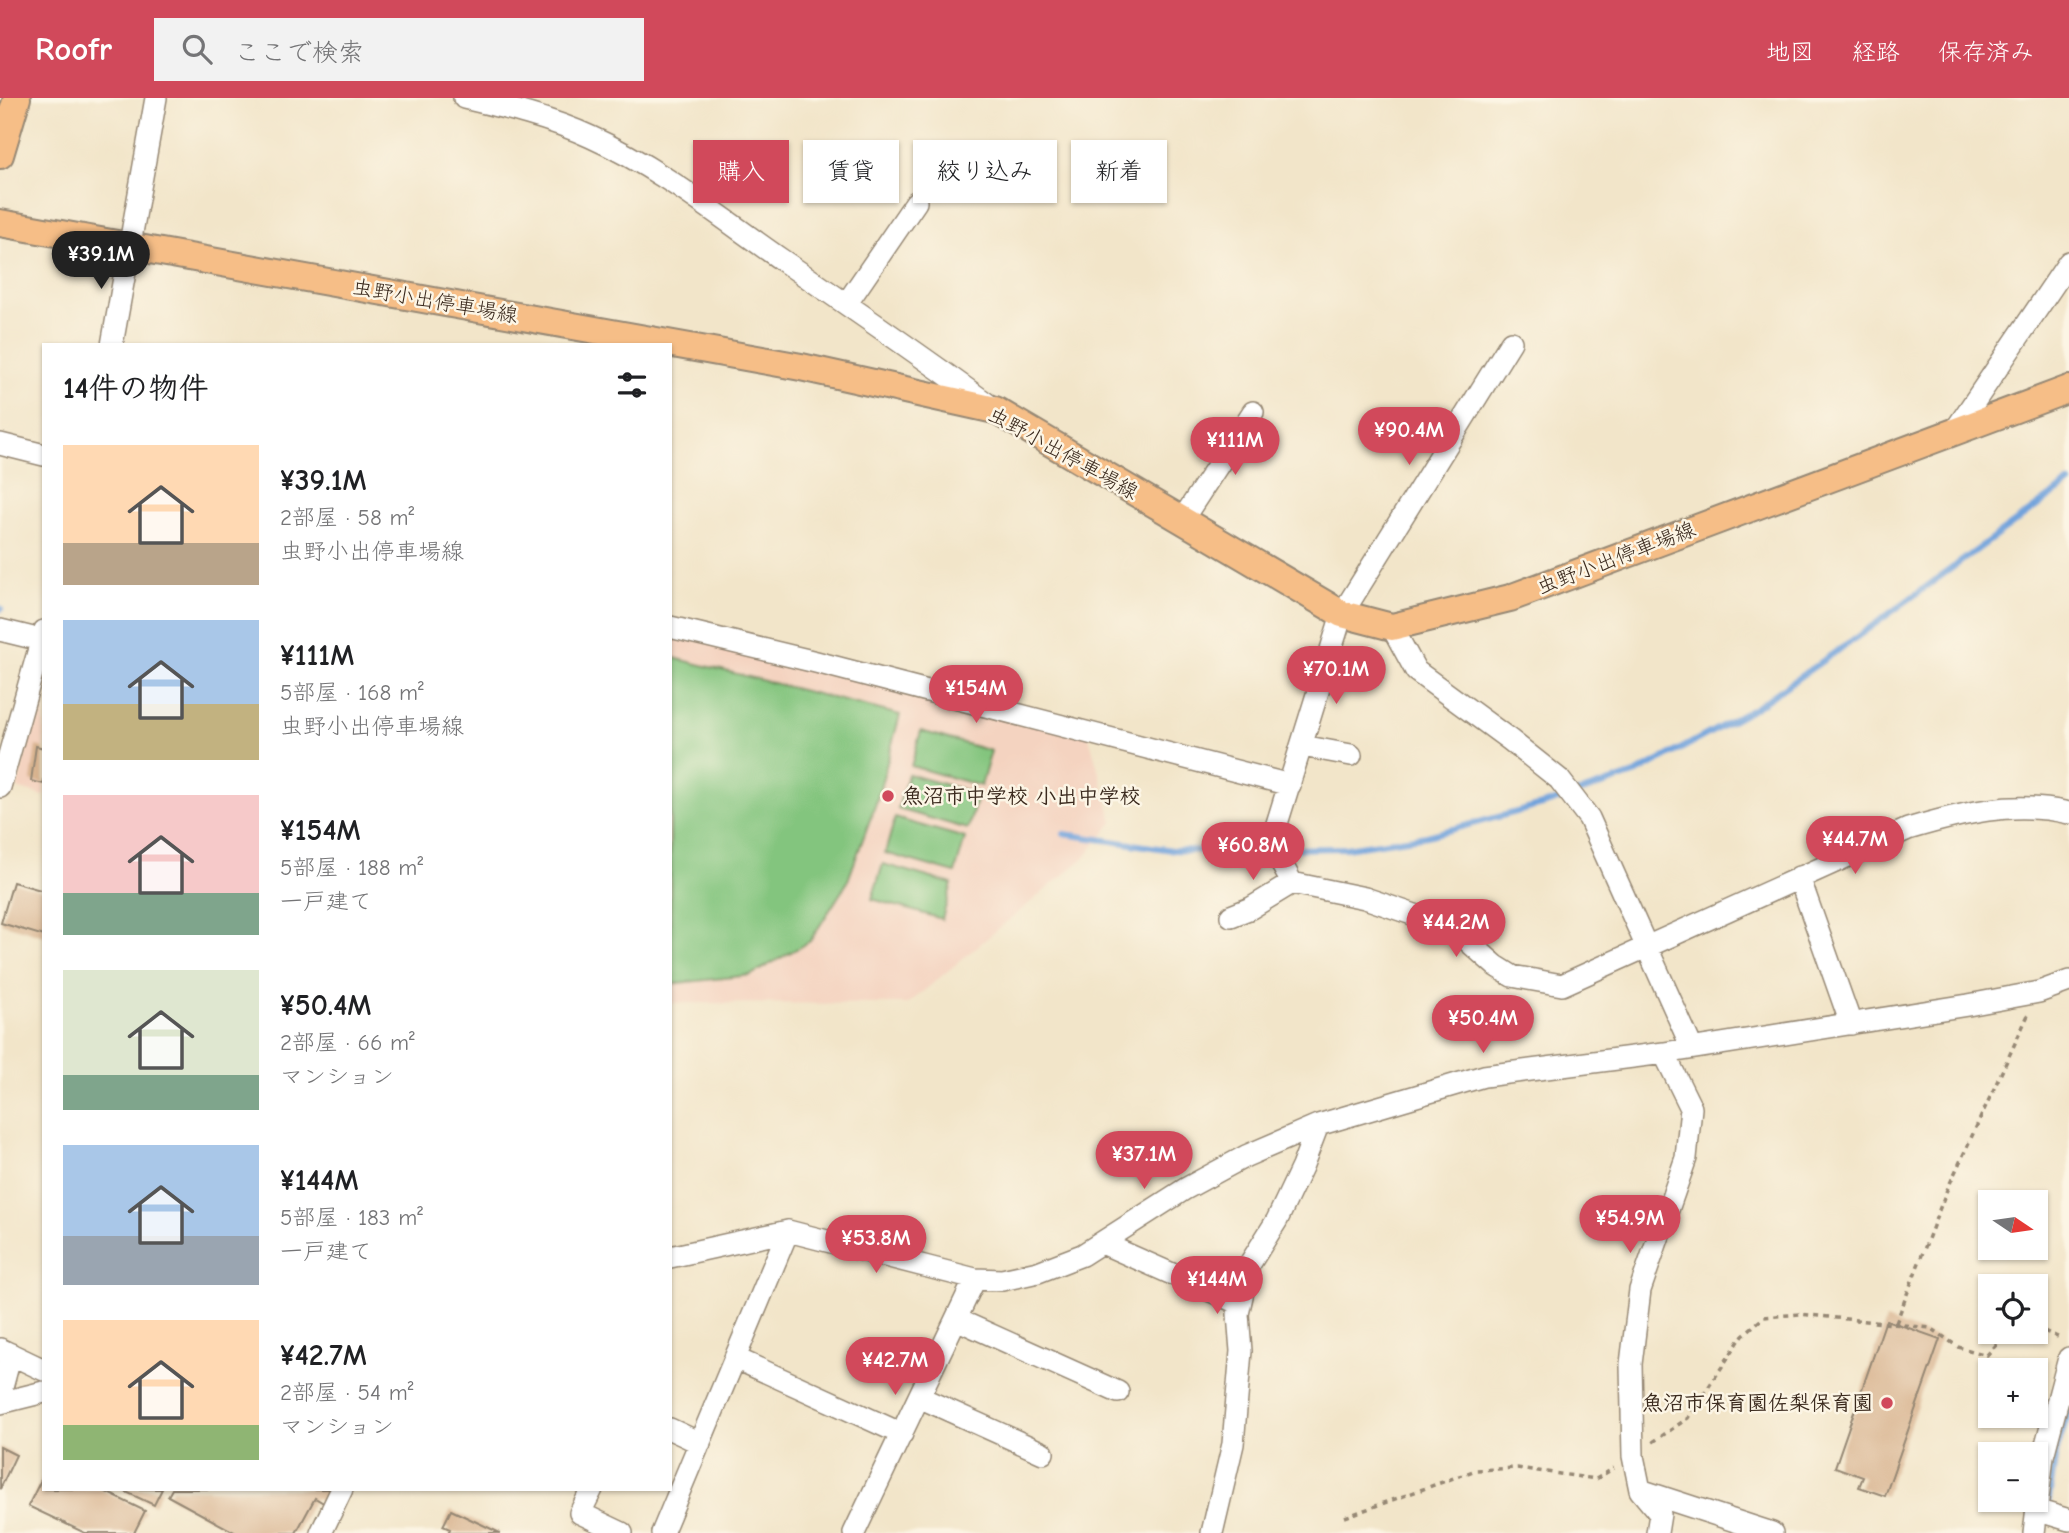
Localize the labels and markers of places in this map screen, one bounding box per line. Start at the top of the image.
pin: ¥39.1M [44,232,158,291]
pin: ¥90.4M [1352,408,1466,467]
pin: ¥111M [1186,418,1284,477]
pin: ¥70.1M [1279,646,1393,706]
pin: ¥154M [927,666,1025,725]
place label: 魚沼市中学校 小出中学校 [902,784,1140,808]
marker: 魚沼市中学校 小出中学校 [880,788,896,804]
pin: ¥44.7M [1798,816,1912,876]
pin: ¥60.8M [1196,822,1310,882]
pin: ¥44.2M [1399,900,1513,959]
pin: ¥50.4M [1426,996,1540,1055]
pin: ¥37.1M [1087,1132,1201,1191]
pin: ¥54.9M [1573,1196,1687,1255]
pin: ¥53.8M [819,1216,933,1275]
pin: ¥144M [1168,1256,1266,1316]
pin: ¥42.7M [838,1338,952,1397]
place label: 魚沼市保育園佐梨保育園 [1642,1391,1873,1415]
marker: 魚沼市保育園佐梨保育園 [1879,1395,1895,1411]

